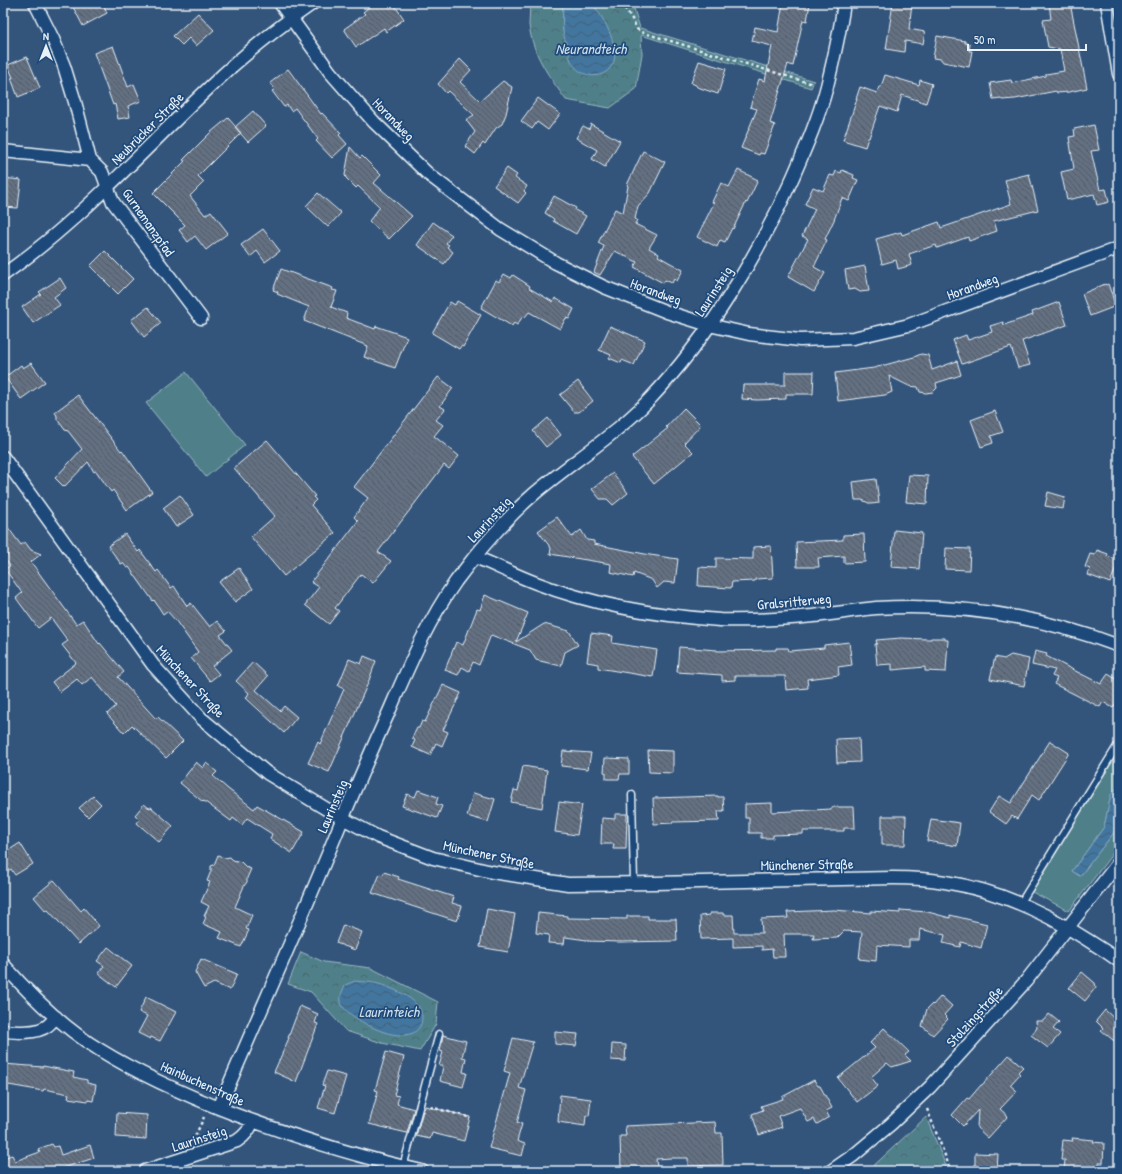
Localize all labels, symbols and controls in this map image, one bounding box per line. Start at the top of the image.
north arrow [26,26,66,66]
scale bar [968,26,1086,52]
text: N [43,29,49,43]
text: 50 m [974,31,995,48]
water label: Neurandteich [556,38,628,59]
street label: Neubrücker Straße [106,87,189,169]
street label: Horandweg [368,93,419,145]
street label: Gurnemanzpfad [118,184,180,261]
street label: Laurinsteig [690,262,737,320]
street label: Horandweg [944,268,1001,305]
street label: Horandweg [627,273,684,310]
street label: Laurinsteig [463,492,516,547]
street label: Gralsritterweg [756,588,832,615]
street label: Münchener Straße [152,641,230,722]
street label: Laurinsteig [312,776,353,836]
street label: Münchener Straße [441,835,537,874]
street label: Münchener Straße [760,854,854,875]
street label: Stolzingstraße [941,981,1008,1051]
water label: Laurinteich [359,1001,421,1022]
street label: Hainbuchenstraße [158,1056,248,1111]
street label: Laurinsteig [169,1120,229,1157]

